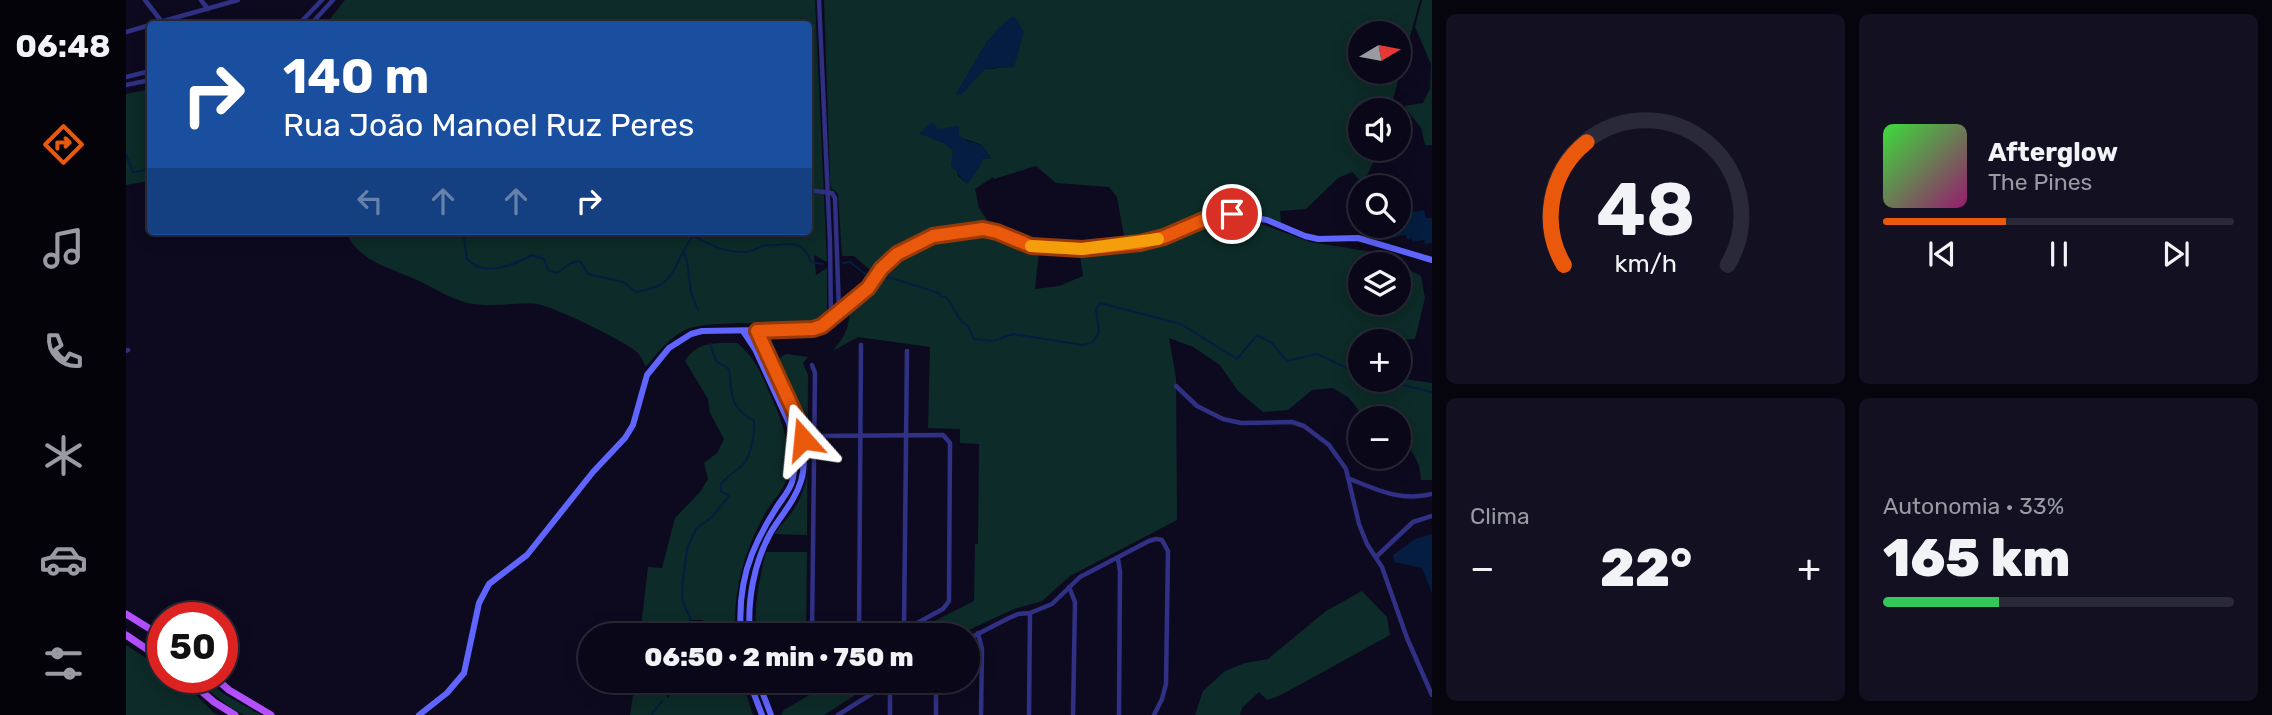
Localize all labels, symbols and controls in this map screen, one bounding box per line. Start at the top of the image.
north arrow [1348,21,1410,84]
map controls [1348,21,1411,469]
text: 06:48 [15,27,111,65]
text: 140 m [283,47,429,105]
icon: right [168,49,259,140]
button: sound [1348,98,1411,161]
text: Rua João Manoel Ruz Peres [283,106,694,144]
icon: directions [39,120,88,169]
text: Afterglow [1988,137,2118,168]
text: 48 [1596,167,1695,253]
text: The Pines [1988,168,2092,196]
button: search [1348,175,1411,238]
icon: left [351,182,389,220]
icon: ahead [424,182,462,220]
icon: ahead [497,182,535,220]
icon: right [570,182,608,220]
pin [1202,184,1262,244]
icon: arrive [1213,195,1251,233]
icon: music [39,224,88,273]
icon: previous [1923,235,1961,273]
icon: pause [2040,235,2078,273]
icon: next [2157,235,2195,273]
text: km/h [1614,249,1677,278]
button: layers [1348,252,1411,315]
icon: phone [39,327,88,376]
button: + [1348,329,1411,392]
position arrow [766,402,840,476]
button: − [1348,406,1411,469]
icon: climate [39,431,88,480]
text: Autonomia · 33% [1883,492,2064,520]
text: Clima [1470,502,1530,530]
text: 165 km [1883,527,2071,589]
icon: car [39,535,88,584]
text: 22° [1600,537,1692,599]
text: − [1470,545,1495,591]
text: + [1797,545,1821,591]
speed limit sign: 50 [147,602,238,693]
icon: filters [39,639,88,688]
text: 06:50 · 2 min · 750 m [644,642,914,673]

